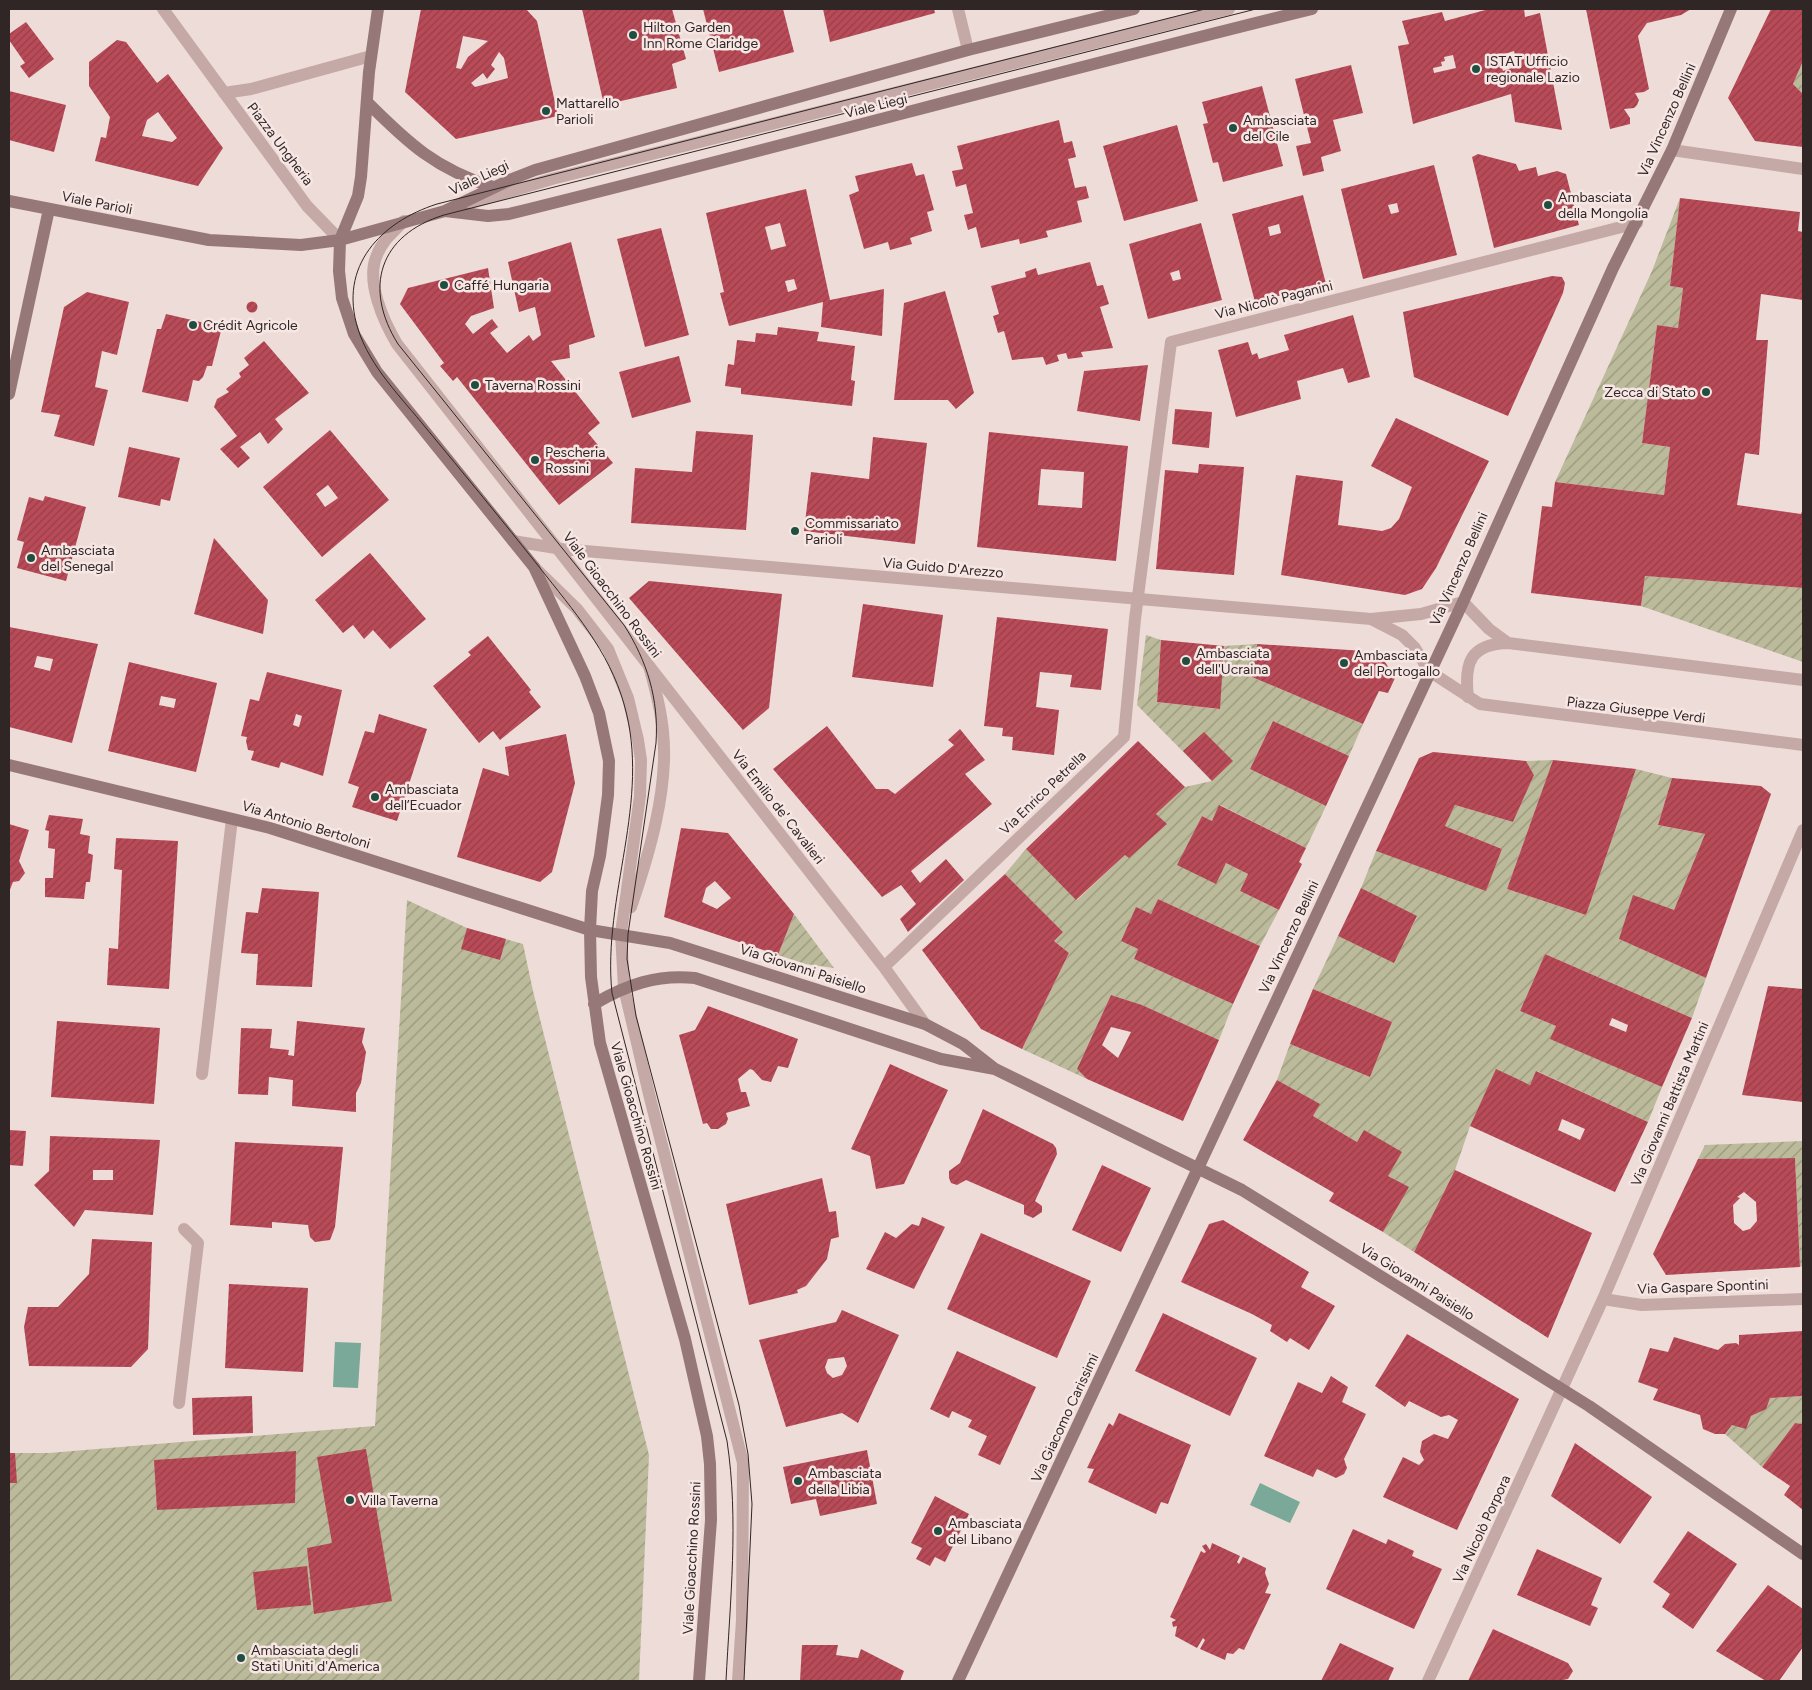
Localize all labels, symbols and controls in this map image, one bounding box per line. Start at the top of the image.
place label: Hilton Garden Inn Rome Claridge [643,19,758,52]
marker: Hilton Garden Inn Rome Claridge [627,29,639,41]
place label: ISTAT Ufficio regionale Lazio [1486,53,1580,86]
street label: Via Vincenzo Bellini [1634,61,1700,179]
marker: ISTAT Ufficio regionale Lazio [1470,63,1482,75]
street label: Viale Liegi [843,90,909,122]
place label: Mattarello Parioli [556,95,619,128]
street label: Piazza Ungheria [243,99,317,189]
marker: Mattarello Parioli [540,105,552,117]
place label: Ambasciata del Cile [1243,112,1317,145]
marker: Ambasciata del Cile [1227,122,1239,134]
street label: Viale Liegi [446,157,512,199]
street label: Viale Parioli [60,188,134,218]
place label: Ambasciata della Mongolia [1558,189,1648,222]
marker: Ambasciata della Mongolia [1542,199,1554,211]
place label: Caffé Hungaria [454,277,549,294]
street label: Via Nicolò Paganini [1213,277,1335,323]
marker: Caffé Hungaria [438,279,450,291]
place label: Crédit Agricole [203,317,298,334]
marker: Crédit Agricole [187,319,199,331]
place label: Taverna Rossini [485,377,581,394]
marker: Taverna Rossini [469,379,481,391]
place label: Zecca di Stato [1604,384,1696,401]
marker: Zecca di Stato [1700,386,1712,398]
place label: Pescheria Rossini [545,444,605,477]
marker: Pescheria Rossini [529,454,541,466]
street label: Via Vincenzo Bellini [1426,510,1492,628]
place label: Commissariato Parioli [805,515,899,548]
marker: Commissariato Parioli [789,525,801,537]
street label: Viale Gioacchino Rossini [559,529,665,661]
place label: Ambasciata del Senegal [41,542,115,575]
marker: Ambasciata del Senegal [25,552,37,564]
street label: Via Guido D'Arezzo [882,554,1004,582]
place label: Ambasciata dell'Ucraina [1196,645,1270,678]
place label: Ambasciata del Portogallo [1354,647,1440,680]
marker: Ambasciata dell'Ucraina [1180,655,1192,667]
marker: Ambasciata del Portogallo [1338,657,1350,669]
street label: Piazza Giuseppe Verdi [1566,693,1706,727]
street label: Via Emilio de' Cavalieri [728,746,828,868]
street label: Via Enrico Petrella [996,748,1090,838]
place label: Ambasciata dell’Ecuador [385,781,462,814]
marker: Ambasciata dell’Ecuador [369,791,381,803]
street label: Via Antonio Bertoloni [240,797,372,853]
street label: Via Vincenzo Bellini [1255,878,1323,996]
street label: Via Giovanni Paisiello [738,941,868,997]
street label: Via Giovanni Battista Martini [1628,1019,1712,1189]
street label: Viale Gioacchino Rossini [607,1040,665,1192]
street label: Via Giovanni Paisiello [1357,1240,1477,1324]
street label: Via Gaspare Spontini [1637,1276,1769,1298]
street label: Via Giacomo Carissimi [1028,1351,1102,1485]
place label: Ambasciata della Libia [808,1465,882,1498]
street label: Via Nicolò Porpora [1450,1472,1514,1586]
marker: Ambasciata della Libia [792,1475,804,1487]
street label: Viale Gioacchino Rossini [680,1481,704,1635]
place label: Villa Taverna [360,1492,438,1509]
marker: Villa Taverna [344,1494,356,1506]
place label: Ambasciata del Libano [948,1515,1022,1548]
marker: Ambasciata del Libano [932,1525,944,1537]
place label: Ambasciata degli Stati Uniti d'America [251,1642,380,1675]
marker: Ambasciata degli Stati Uniti d'America [235,1652,247,1664]

